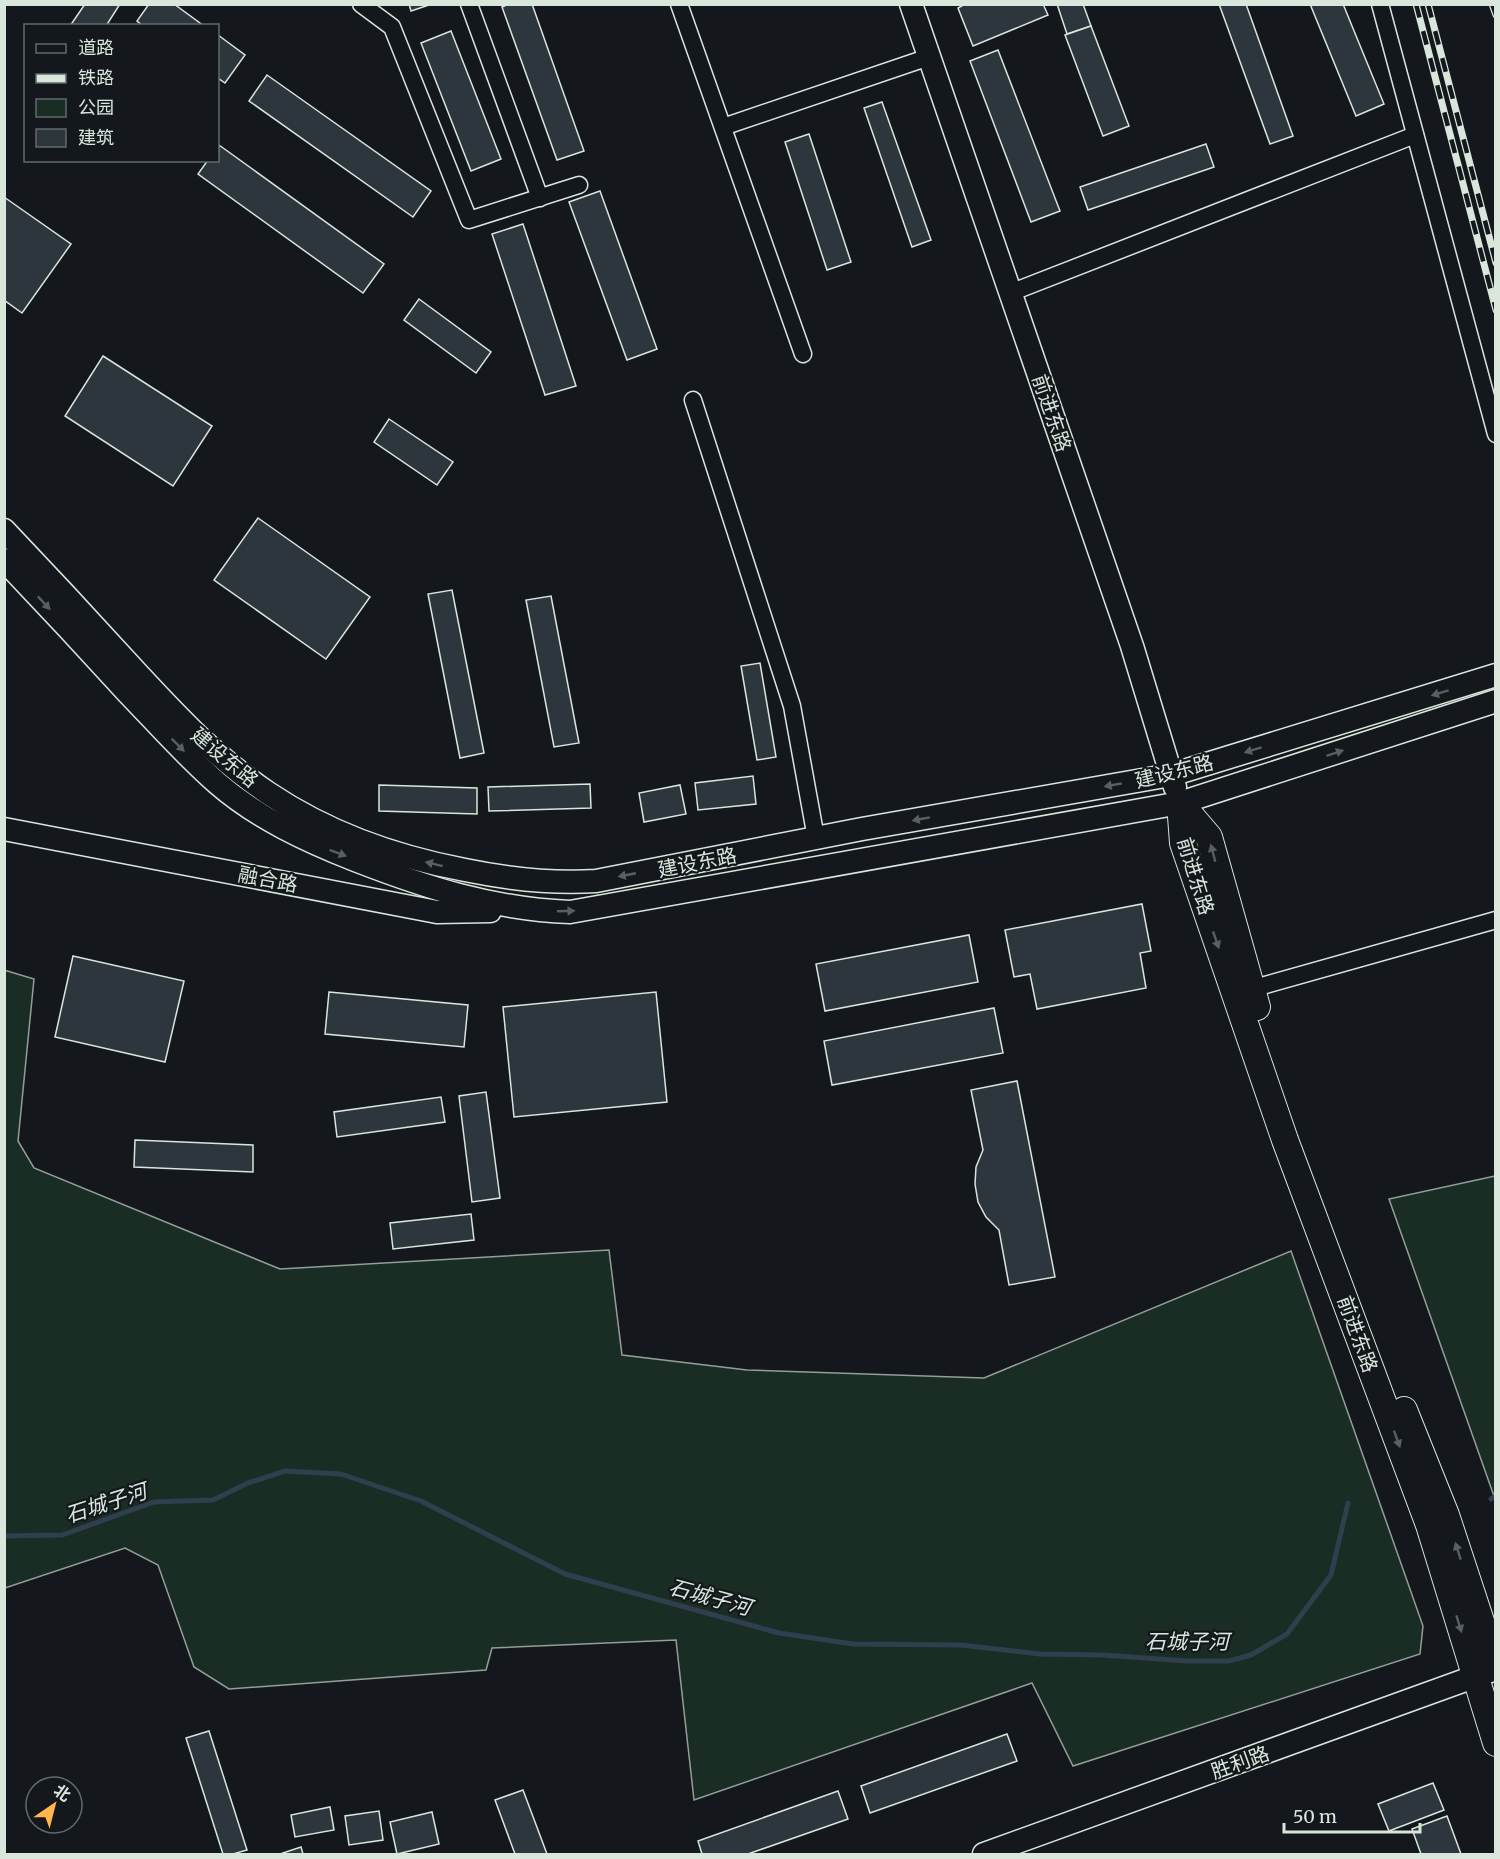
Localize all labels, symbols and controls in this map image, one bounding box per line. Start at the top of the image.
legend [24,24,219,162]
text: 道路 [78,36,114,59]
text: 铁路 [78,66,114,89]
text: 公园 [78,96,114,119]
text: 建筑 [78,126,114,149]
street label: 前进东路 [1027,371,1077,455]
one-way arrow [37,596,51,610]
one-way arrow [1431,688,1449,698]
street label: 建设东路 [186,722,264,792]
one-way arrow [171,738,186,752]
one-way arrow [1244,746,1262,755]
one-way arrow [1326,747,1344,757]
street label: 建设东路 [1132,749,1216,793]
one-way arrow [1104,781,1123,790]
one-way arrow [912,814,931,823]
street label: 前进东路 [1172,834,1220,918]
street label: 建设东路 [655,842,739,882]
one-way arrow [1208,843,1217,861]
one-way arrow [329,849,347,858]
one-way arrow [424,859,443,868]
street label: 融合路 [236,861,300,897]
one-way arrow [617,871,636,880]
one-way arrow [557,907,576,916]
one-way arrow [1212,931,1221,949]
street label: 前进东路 [1333,1292,1383,1376]
one-way arrow [1392,1430,1402,1448]
water label: 石城子河 [62,1476,154,1529]
one-way arrow [1453,1542,1462,1560]
water label: 石城子河 [666,1573,758,1622]
one-way arrow [1455,1615,1464,1633]
water label: 石城子河 [1145,1628,1233,1655]
street label: 胜利路 [1208,1740,1272,1784]
north arrow [24,1775,84,1835]
text: 北 [50,1780,75,1805]
scale bar [1284,1796,1420,1834]
text: 50 m [1293,1805,1337,1828]

